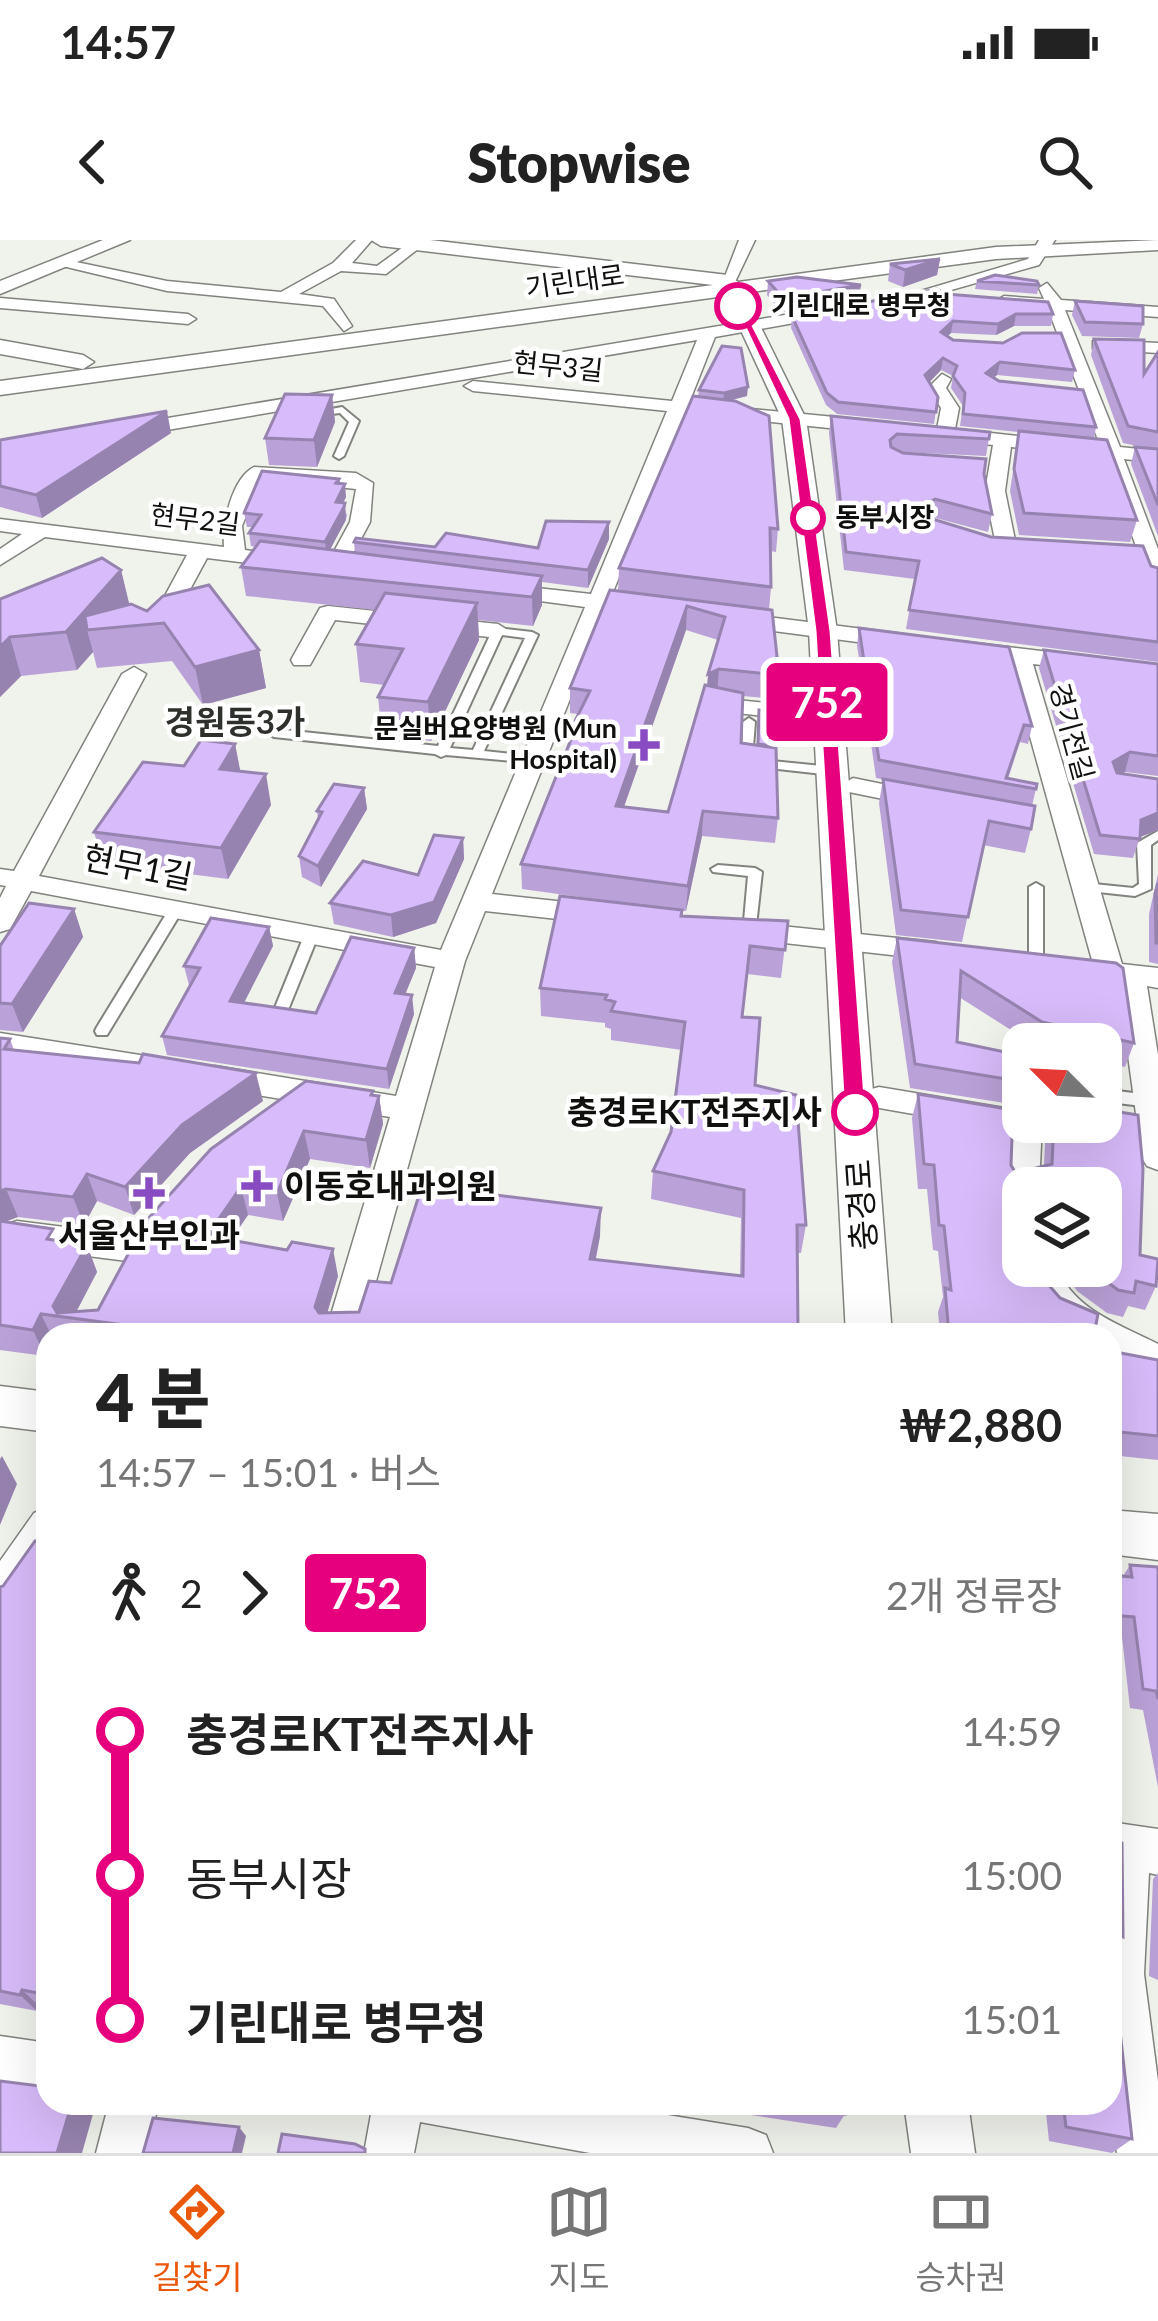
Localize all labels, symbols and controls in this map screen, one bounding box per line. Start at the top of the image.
text: 14:57 [60,15,176,69]
icon: back [60,129,126,195]
icon: search [1032,129,1098,195]
text: Stopwise [468,130,690,195]
street label: 기린대로 [523,257,626,304]
marker: 기린대로 병무청 [716,284,760,328]
place label: 기린대로 병무청 [771,288,951,321]
street label: 현무3길 [512,344,605,387]
street label: 현무2길 [148,497,242,540]
place label: 동부시장 [835,500,935,533]
marker: 동부시장 [792,502,824,534]
line badge: 752 [758,663,896,741]
text: 752 [790,677,864,727]
street label: 경기전길 [1044,679,1101,784]
district label: 경원동3가 [165,701,305,741]
place label: 문실버요양병원 (Mun Hospital) [373,711,617,775]
marker: 문실버요양병원 (Mun Hospital) [628,729,660,761]
street label: 현무1길 [80,836,196,896]
north arrow [1002,1023,1122,1143]
map controls [1002,1023,1122,1287]
marker: 충경로KT전주지사 [833,1090,877,1134]
place label: 충경로KT전주지사 [567,1091,822,1131]
street label: 충경로 [837,1158,883,1252]
place label: 이동호내과의원 [284,1165,497,1205]
button: layers [1002,1167,1122,1287]
marker: 이동호내과의원 [241,1170,273,1202]
marker: 서울산부인과 [133,1177,165,1209]
place label: 서울산부인과 [58,1214,240,1254]
text: 4 분 [96,1357,210,1436]
text: ₩2,880 [898,1398,1062,1452]
text: 14:57 – 15:01 · 버스 [96,1449,441,1495]
icon: walk [96,1560,162,1626]
icon: forward [221,1560,287,1626]
text: 752 [329,1568,402,1618]
text: 2 [180,1570,203,1616]
text: 2개 정류장 [886,1572,1062,1618]
text: 충경로KT전주지사 [186,1707,534,1761]
text: 14:59 [962,1708,1062,1754]
text: 동부시장 [186,1851,352,1905]
text: 15:00 [962,1852,1062,1898]
text: 기린대로 병무청 [186,1995,487,2049]
text: 15:01 [962,1996,1062,2042]
tab: 길찾기 [152,2179,243,2299]
tab: 지도 [546,2179,612,2299]
tab: 승차권 [915,2179,1006,2299]

